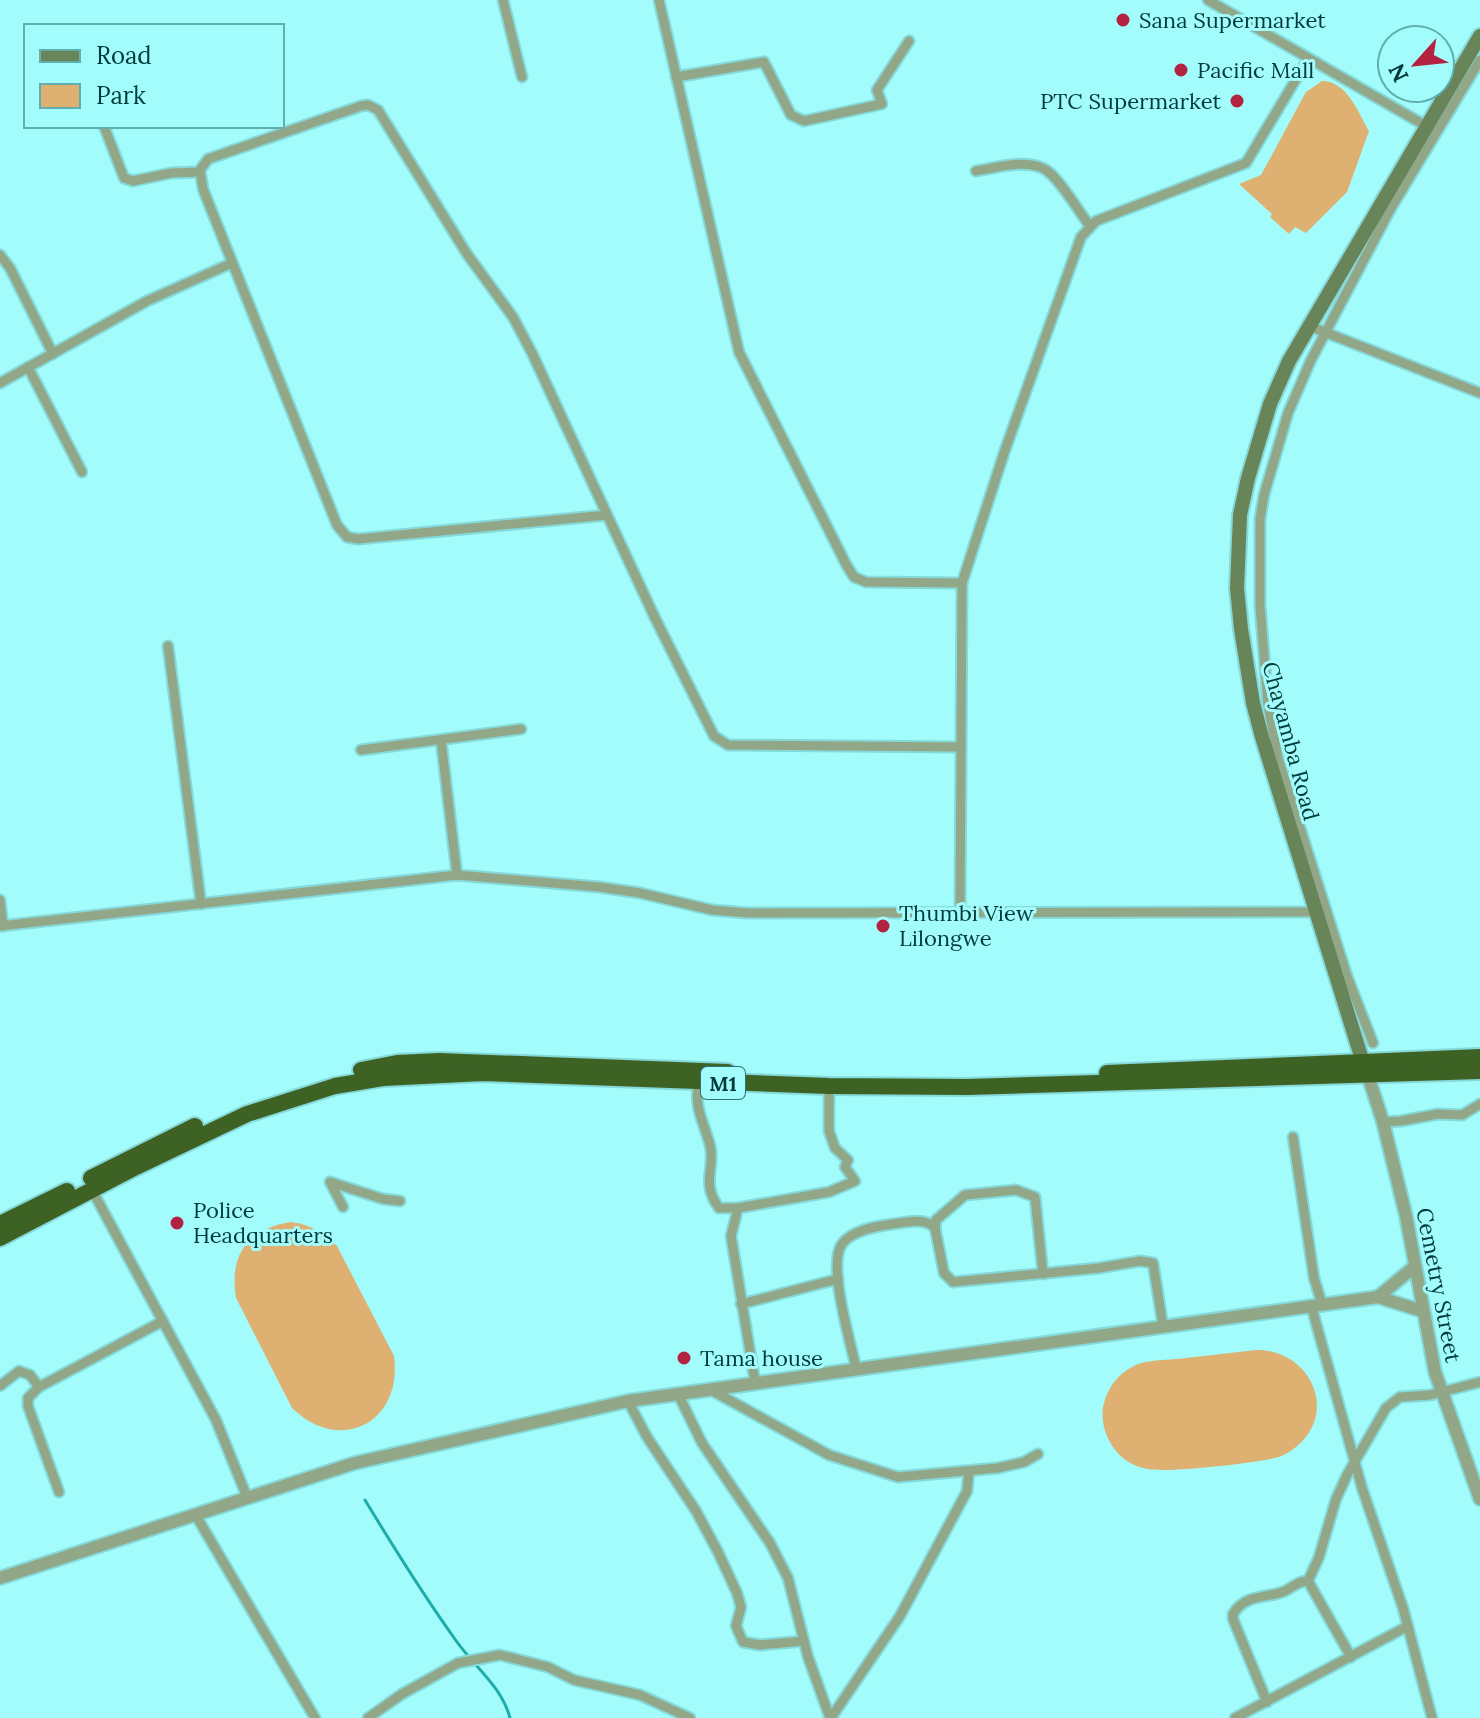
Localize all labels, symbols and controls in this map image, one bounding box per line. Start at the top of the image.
place label: Sana Supermarket [1139,6,1326,34]
marker: Sana Supermarket [1114,11,1132,29]
legend [24,24,284,128]
north arrow [1376,24,1456,104]
text: Road [96,40,152,71]
place label: Pacific Mall [1197,56,1314,84]
text: N [1382,59,1415,87]
marker: Pacific Mall [1172,61,1190,79]
text: Park [96,80,146,111]
place label: PTC Supermarket [1040,87,1221,115]
marker: PTC Supermarket [1228,92,1246,110]
street label: Chayamba Road [1256,659,1326,823]
place label: Thumbi View Lilongwe [899,899,1034,952]
marker: Thumbi View Lilongwe [874,917,892,935]
road number: M1 [701,1067,745,1099]
place label: Police Headquarters [193,1196,333,1249]
street label: Cemetry Street [1410,1205,1468,1365]
marker: Police Headquarters [168,1214,186,1232]
place label: Tama house [700,1344,823,1372]
marker: Tama house [675,1349,693,1367]

